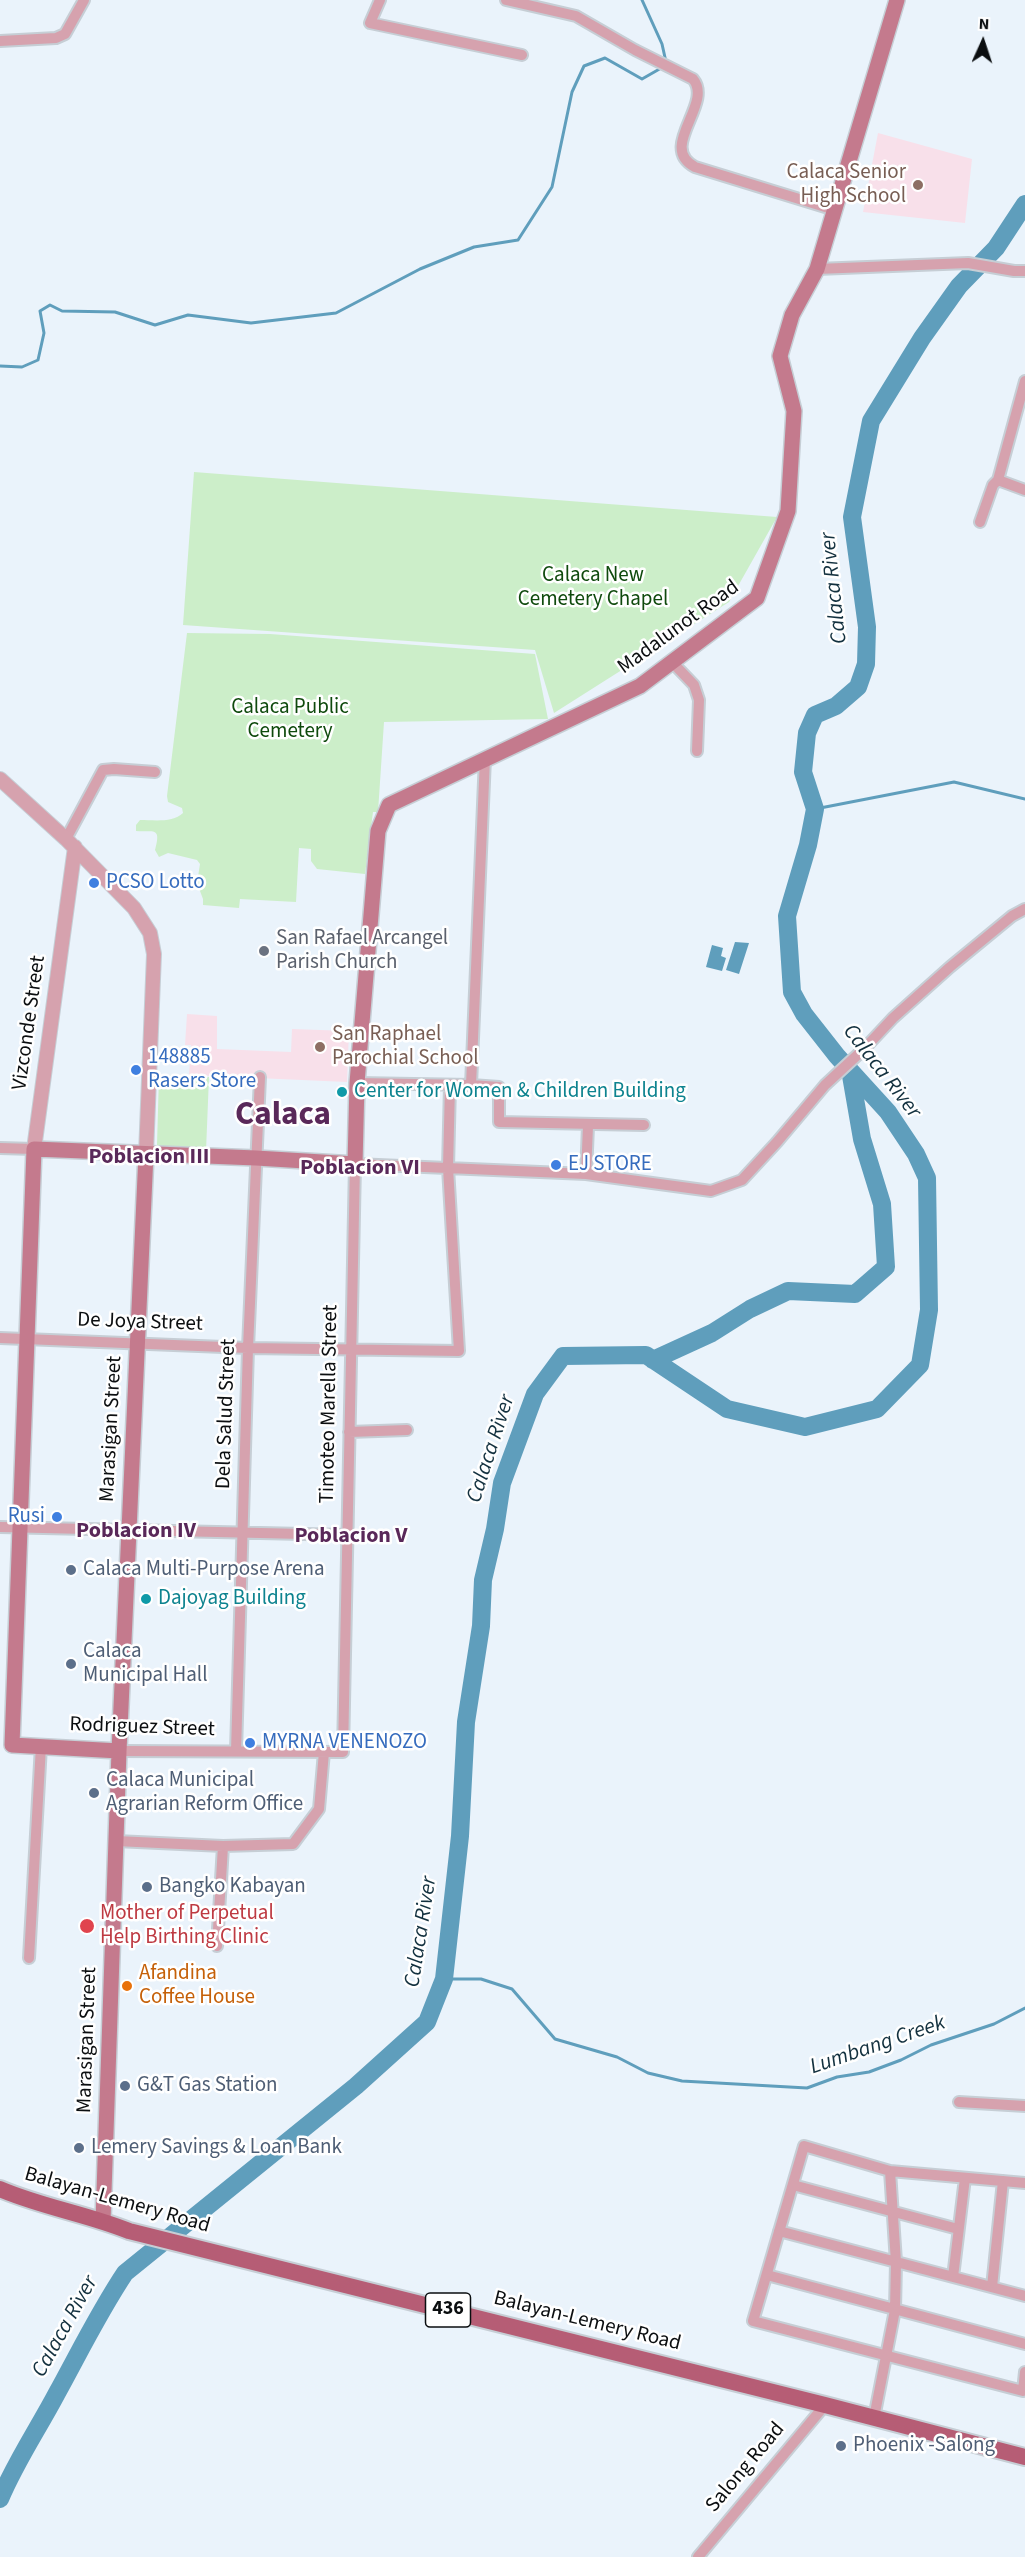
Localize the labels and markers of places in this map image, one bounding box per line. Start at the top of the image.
place label: Calaca Senior High School [786,160,906,210]
marker: Calaca Senior High School [911,178,925,192]
place label: PCSO Lotto [106,870,205,896]
marker: PCSO Lotto [87,876,101,890]
place label: San Rafael Arcangel Parish Church [276,926,448,976]
marker: San Rafael Arcangel Parish Church [257,944,271,958]
place label: San Raphael Parochial School [332,1022,479,1072]
marker: San Raphael Parochial School [313,1040,327,1054]
place label: 148885 Rasers Store [148,1045,256,1095]
marker: 148885 Rasers Store [129,1063,143,1077]
place label: Center for Women & Children Building [354,1079,686,1105]
marker: Center for Women & Children Building [335,1085,349,1099]
place label: EJ STORE [568,1152,652,1178]
marker: EJ STORE [549,1158,563,1172]
place label: Rusi [8,1504,45,1530]
marker: Rusi [50,1510,64,1524]
place label: Calaca Multi-Purpose Arena [83,1557,324,1583]
marker: Calaca Multi-Purpose Arena [64,1563,78,1577]
place label: Dajoyag Building [158,1586,306,1612]
marker: Dajoyag Building [139,1592,153,1606]
place label: Calaca Municipal Hall [83,1639,208,1689]
marker: Calaca Municipal Hall [64,1657,78,1671]
place label: MYRNA VENENOZO [262,1730,427,1756]
marker: MYRNA VENENOZO [243,1736,257,1750]
place label: Calaca Municipal Agrarian Reform Office [106,1768,303,1818]
marker: Calaca Municipal Agrarian Reform Office [87,1786,101,1800]
place label: Bangko Kabayan [159,1874,306,1900]
marker: Bangko Kabayan [140,1880,154,1894]
place label: Mother of Perpetual Help Birthing Clinic [100,1901,274,1951]
marker: Mother of Perpetual Help Birthing Clinic [78,1917,96,1935]
place label: Afandina Coffee House [139,1961,255,2011]
marker: Afandina Coffee House [120,1979,134,1993]
place label: G&T Gas Station [137,2073,278,2099]
marker: G&T Gas Station [118,2079,132,2093]
place label: Lemery Savings & Loan Bank [91,2135,342,2161]
marker: Lemery Savings & Loan Bank [72,2141,86,2155]
place label: Phoenix -Salong [853,2433,995,2459]
marker: Phoenix -Salong [834,2439,848,2453]

